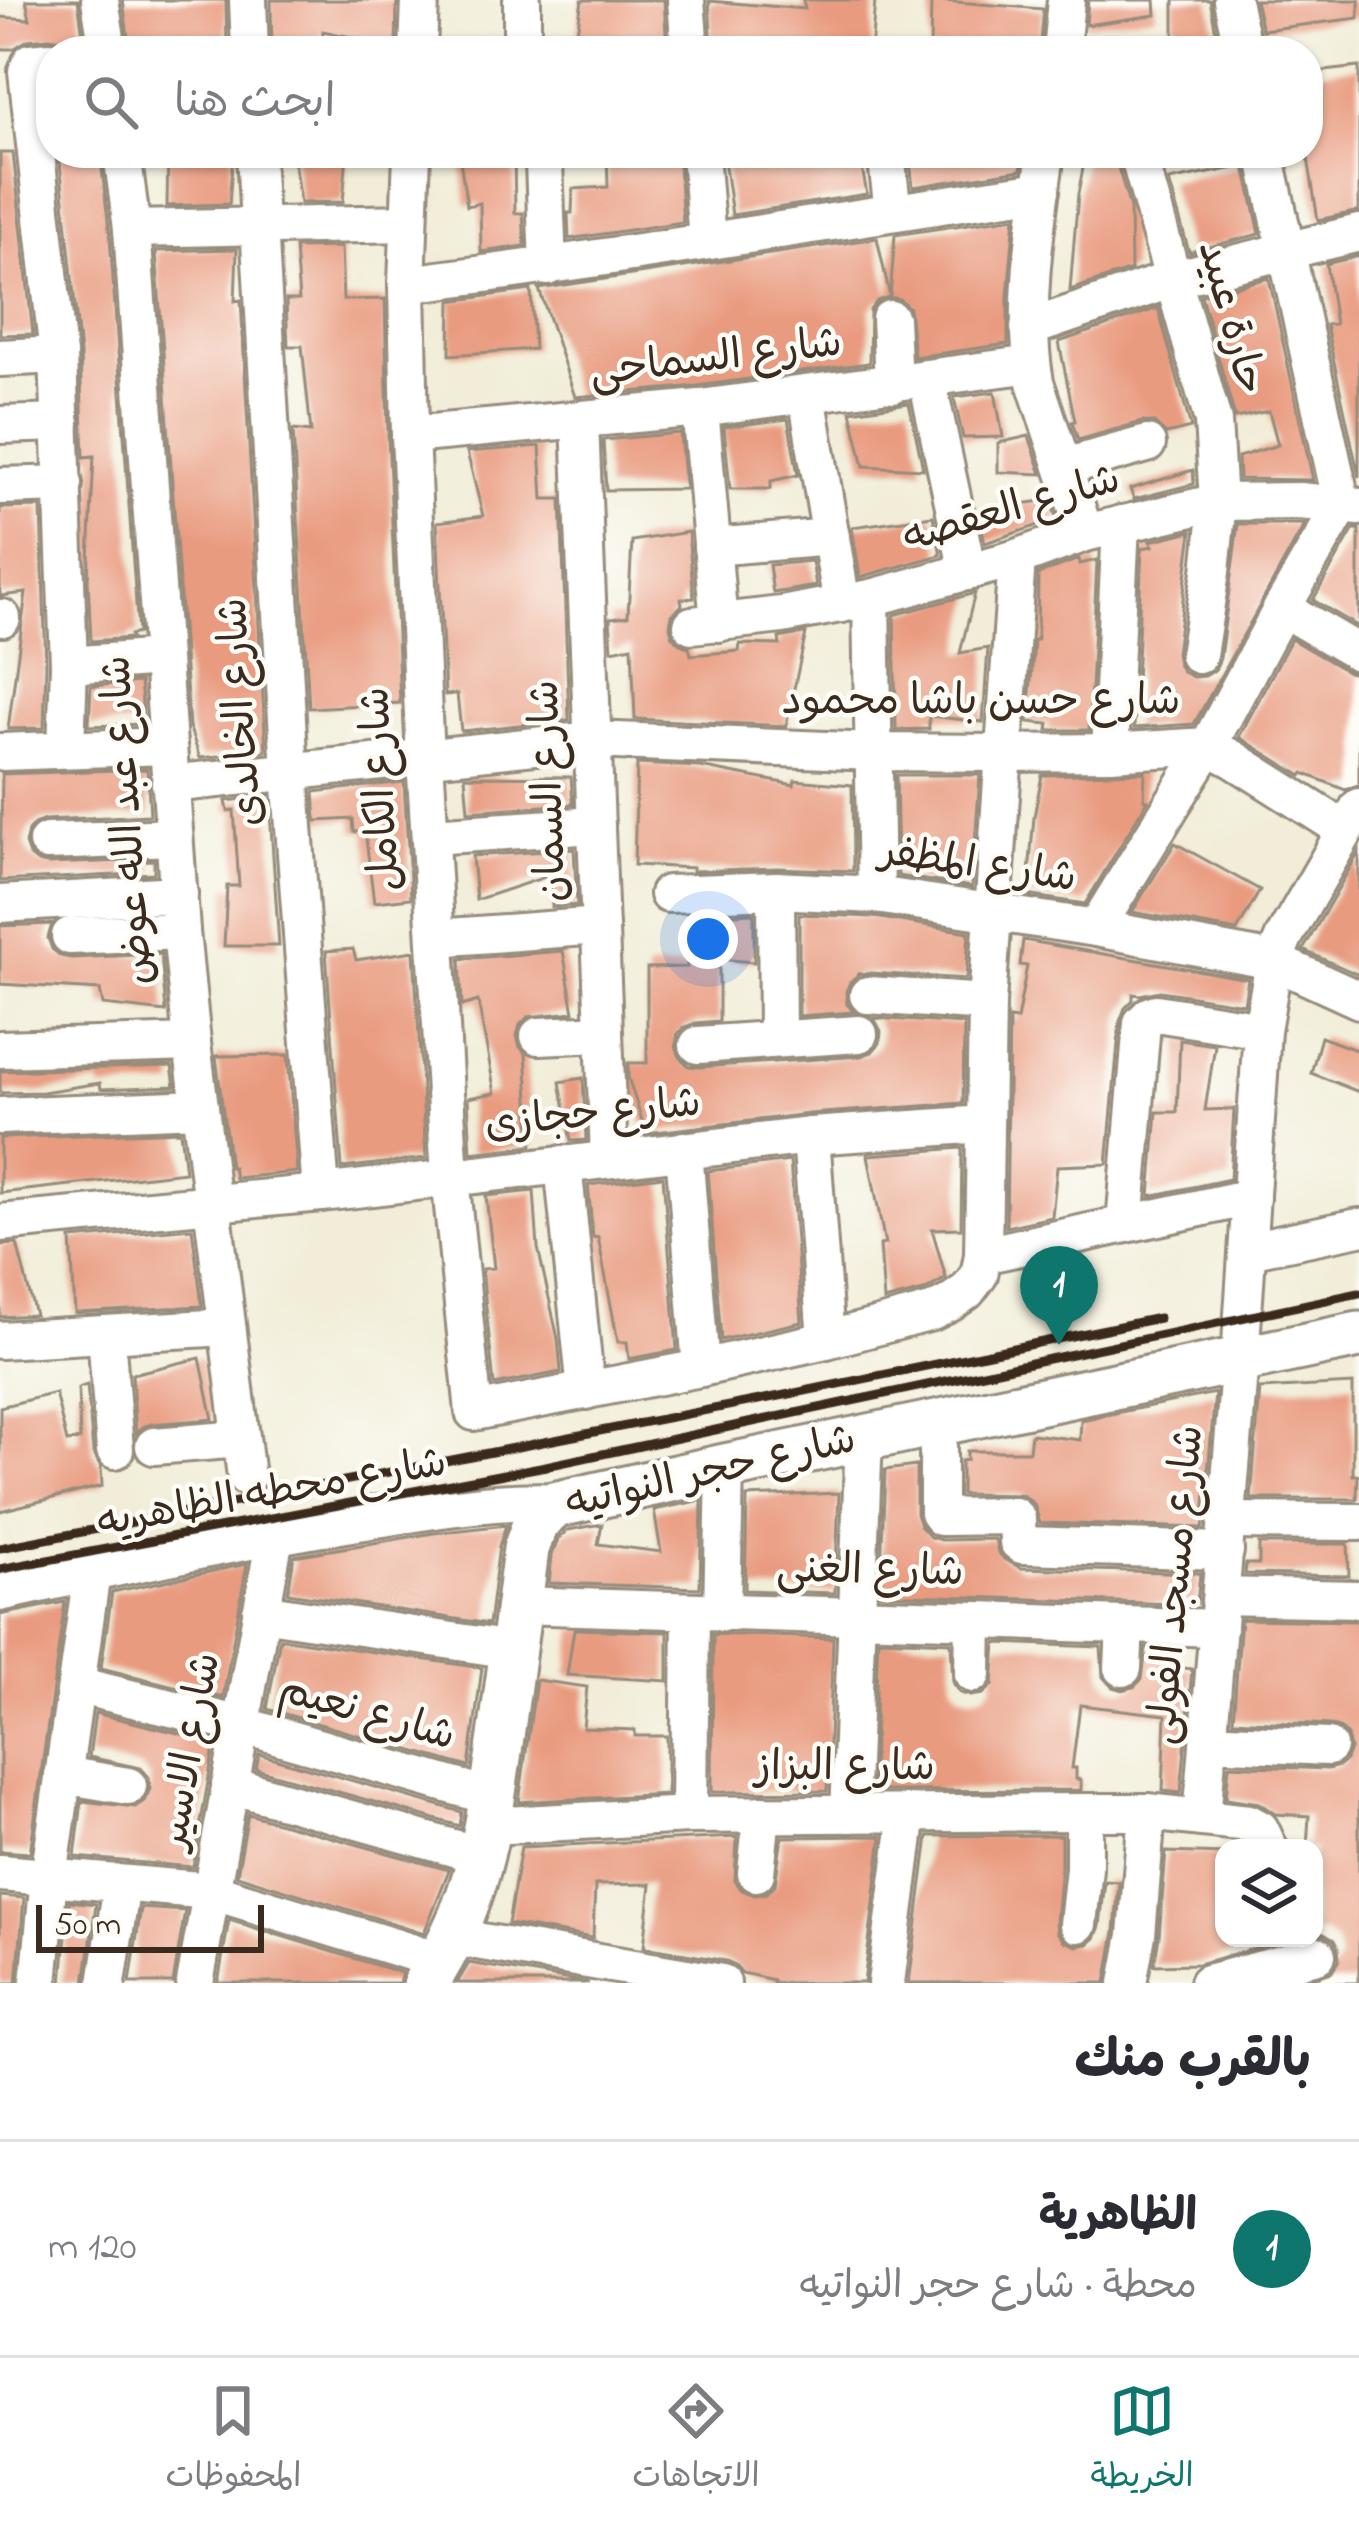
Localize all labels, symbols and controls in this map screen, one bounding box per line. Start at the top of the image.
search box [36,36,1323,168]
icon: search [78,69,144,135]
text: ابحث هنا [174,71,336,137]
street label: حارة عبيد [1180,234,1280,402]
street label: شارع السماحى [586,313,846,405]
street label: شارع العقصه [896,450,1128,570]
street label: شارع الخالدى [204,596,280,828]
street label: شارع عبد الله عوض [87,653,171,987]
street label: شارع حسن باشا محمود [782,672,1180,733]
street label: شارع السمان [516,679,584,903]
street label: شارع الكامل [346,685,418,893]
street label: شارع المظفر [873,822,1080,910]
your location [678,909,738,969]
street label: شارع حجازى [482,1073,704,1157]
pin: 1 [1020,1246,1098,1345]
street label: شارع حجر النواتيه [560,1410,862,1536]
street label: شارع مسجد الفولى [1133,1423,1221,1747]
street label: شارع محطه الظاهريه [93,1433,451,1555]
street label: شارع الغنى [776,1540,964,1604]
street label: شارع الاسير [143,1648,238,1857]
street label: شارع نعيم [272,1660,462,1768]
street label: شارع البزاز [752,1738,935,1799]
map controls [1215,1839,1323,1947]
button: layers [1215,1839,1323,1947]
scale bar [36,1899,264,1952]
text: 50 m [54,1902,121,1950]
text: بالقرب منك [1075,2025,1311,2100]
text: الظاهرية [1039,2185,1197,2251]
text: 120 m [48,2220,137,2277]
text: 1 [1266,2220,1278,2277]
text: محطة · شارع حجر النواتيه [800,2259,1197,2316]
tab: المحفوظات [165,2378,301,2504]
tab: الاتجاهات [632,2378,760,2504]
tab: الخريطة [1091,2378,1194,2504]

